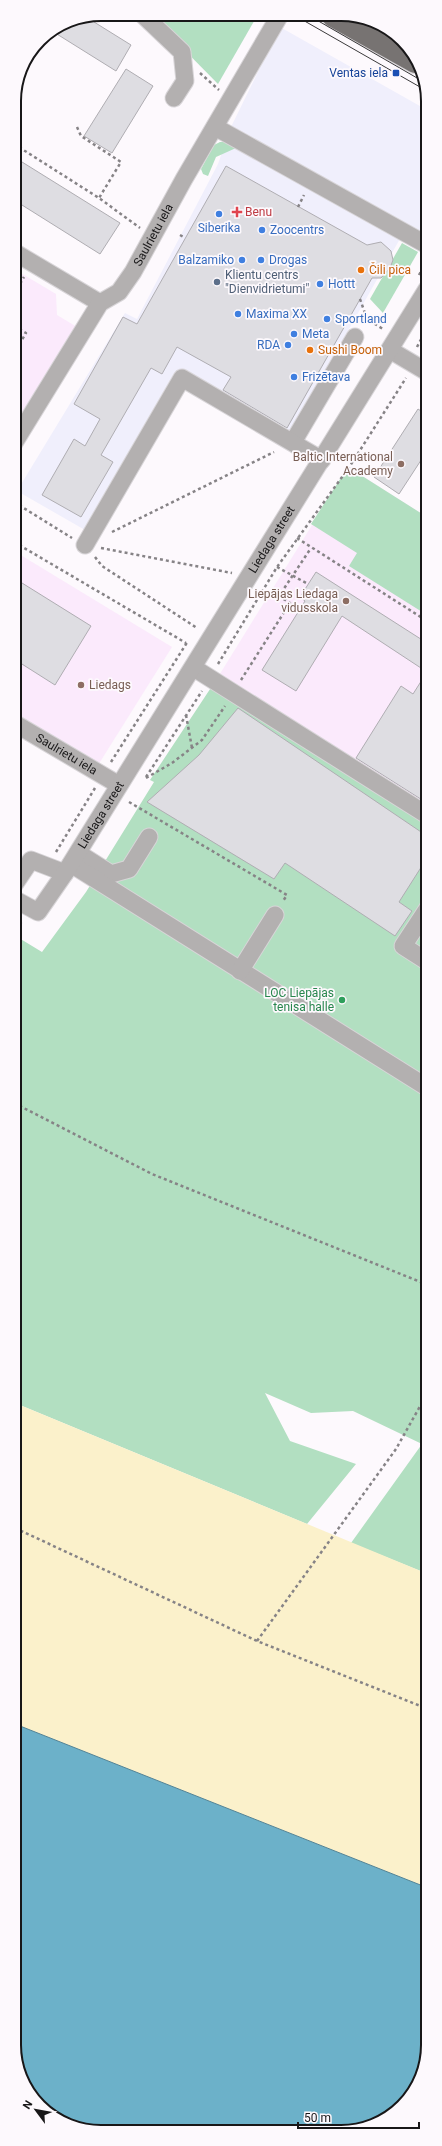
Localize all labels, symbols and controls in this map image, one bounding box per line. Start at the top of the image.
place label: Ventas iela [329,66,388,80]
marker: Ventas iela [391,68,401,78]
street label: Saulrietu iela [131,201,176,268]
place label: Benu [245,205,272,219]
marker: Benu [232,207,242,217]
marker: Siberika [214,209,224,219]
place label: Siberika [198,221,240,235]
place label: Zoocentrs [270,223,324,237]
marker: Zoocentrs [257,225,267,235]
place label: Balzamiko [178,253,234,267]
place label: Drogas [269,253,307,267]
marker: Balzamiko [237,255,247,265]
marker: Drogas [256,255,266,265]
place label: Čili pica [369,262,411,277]
marker: Čili pica [356,265,366,275]
place label: Klientu centrs "Dienvidrietumi" [225,268,309,296]
marker: Klientu centrs "Dienvidrietumi" [212,277,222,287]
place label: Hottt [328,277,355,291]
marker: Hottt [315,279,325,289]
place label: Maxima XX [246,307,307,321]
marker: Maxima XX [233,309,243,319]
place label: Sportland [335,312,387,326]
marker: Sportland [322,314,332,324]
place label: Meta [302,327,329,341]
marker: Meta [289,329,299,339]
place label: RDA [257,338,280,352]
marker: RDA [283,340,293,350]
place label: Sushi Boom [318,343,382,357]
marker: Sushi Boom [305,345,315,355]
place label: Frizētava [302,370,350,384]
marker: Frizētava [289,372,299,382]
place label: Baltic International Academy [293,450,393,478]
marker: Baltic International Academy [396,459,406,469]
street label: Liedaga street [246,503,298,576]
place label: Liepājas Liedaga vidusskola [248,587,338,615]
marker: Liepājas Liedaga vidusskola [341,596,351,606]
place label: Liedags [89,678,131,692]
marker: Liedags [76,680,86,690]
street label: Saulrietu iela [33,730,100,778]
street label: Liedaga street [75,779,127,851]
place label: LOC Liepājas tenisa halle [264,986,334,1014]
marker: LOC Liepājas tenisa halle [337,995,347,1005]
north arrow [16,2090,56,2130]
text: N [20,2098,36,2112]
scale bar [298,2104,419,2130]
text: 50 m [304,2111,331,2125]

